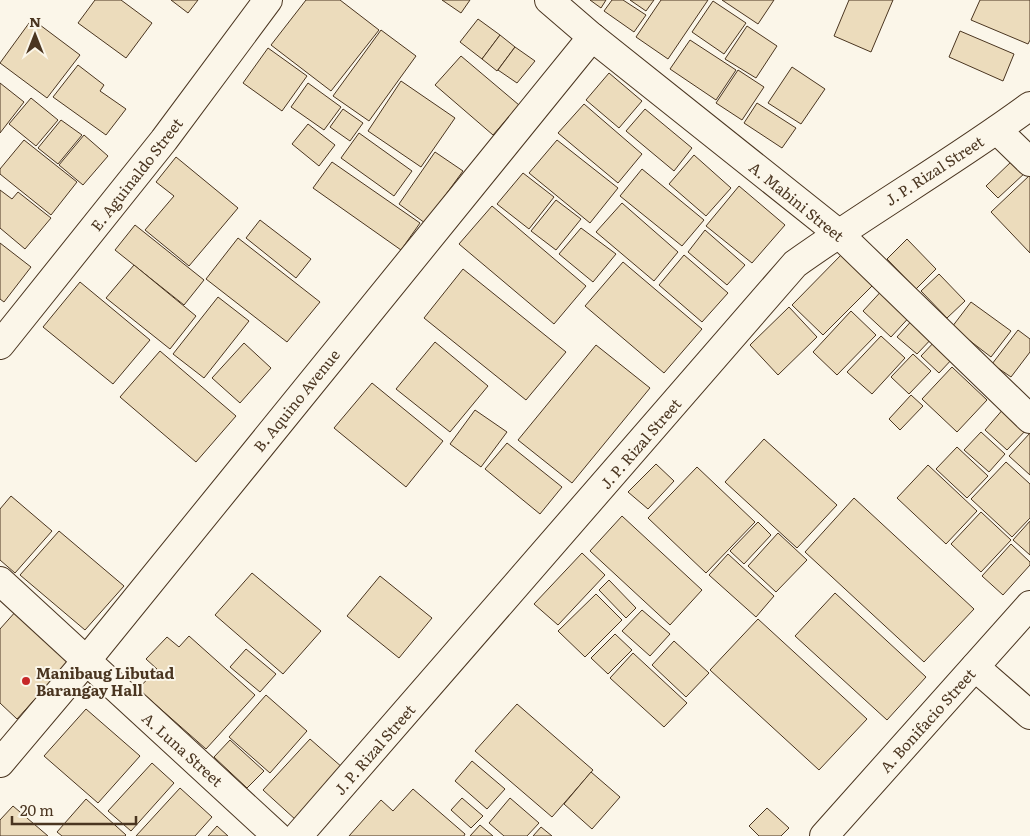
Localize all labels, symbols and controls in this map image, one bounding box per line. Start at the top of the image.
north arrow [10,10,60,60]
text: N [29,11,41,31]
street label: E. Aguinaldo Street [84,113,188,235]
street label: J. P. Rizal Street [880,129,988,211]
street label: A. Mabini Street [745,155,849,247]
street label: B. Aquino Avenue [247,343,345,456]
street label: J. P. Rizal Street [594,393,686,493]
place label: Manibaug Libutad Barangay Hall [36,661,174,701]
street label: A. Bonifacio Street [874,663,980,777]
marker: Manibaug Libutad Barangay Hall [20,675,32,687]
street label: J. P. Rizal Street [328,699,420,799]
street label: A. Luna Street [138,706,228,792]
scale bar [12,794,136,826]
text: 20 m [20,798,54,821]

